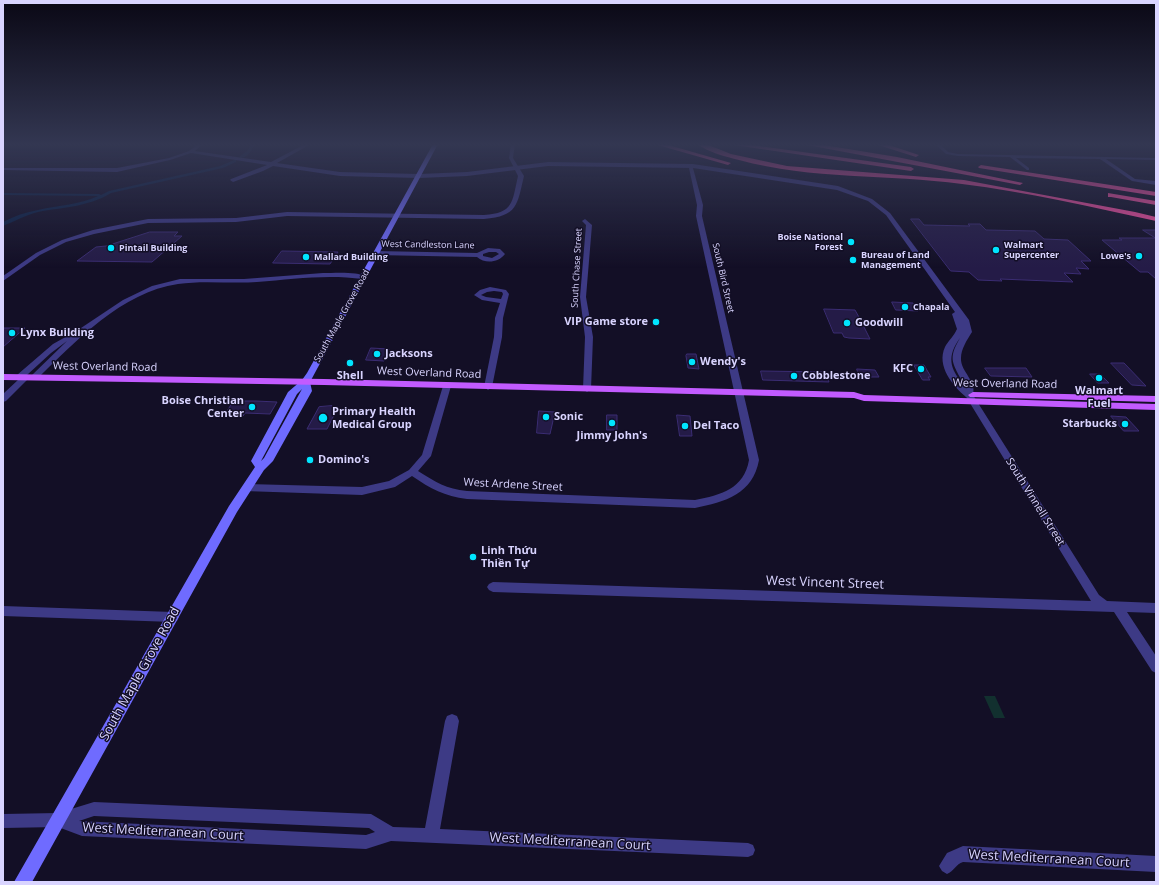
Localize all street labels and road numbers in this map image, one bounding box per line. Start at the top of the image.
street label: South Chase Street [570,228,584,308]
street label: West Candleston Lane [381,239,475,251]
street label: South Bird Street [710,242,736,314]
street label: South Maple Grove Road [312,268,372,364]
street label: West Overland Road [53,359,157,375]
street label: West Overland Road [377,365,481,381]
street label: West Overland Road [953,376,1057,392]
street label: South Vinnell Street [1003,456,1067,548]
street label: West Ardene Street [463,476,563,494]
street label: West Vincent Street [766,573,884,593]
street label: South Maple Grove Road [97,604,183,744]
street label: West Mediterranean Court [82,820,244,844]
street label: West Mediterranean Court [489,830,651,854]
street label: West Mediterranean Court [968,847,1130,871]

